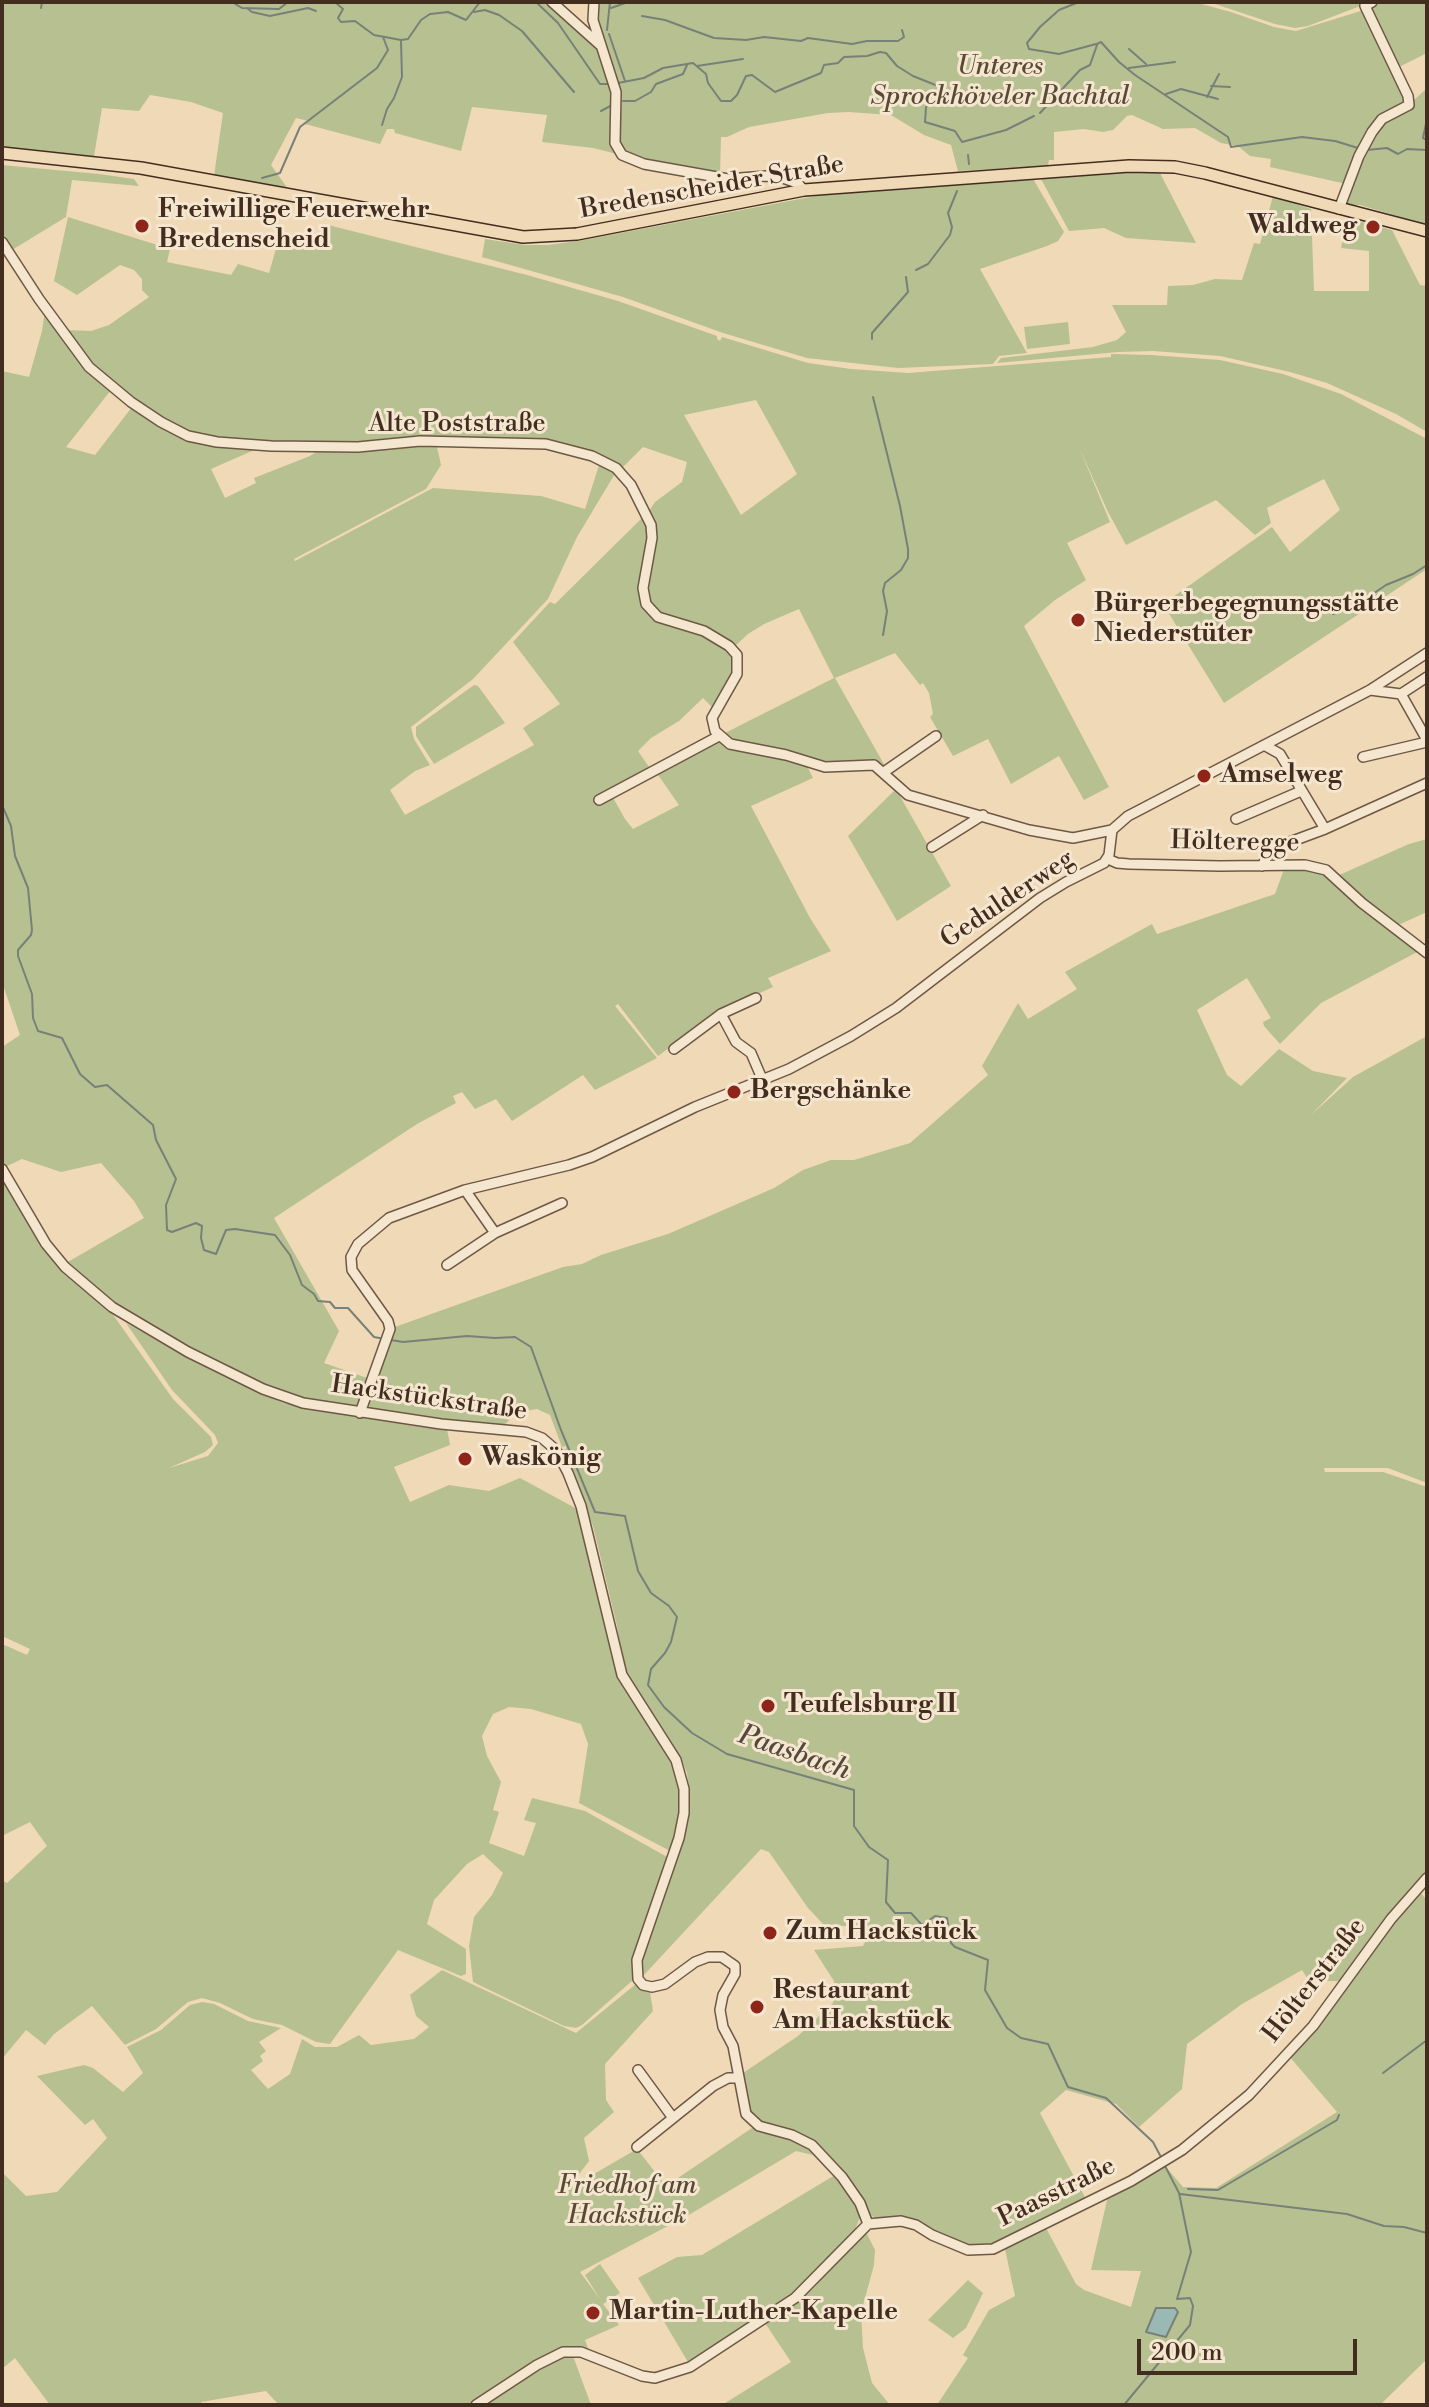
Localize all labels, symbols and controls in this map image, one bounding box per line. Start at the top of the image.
park label: Unteres Sprockhöveler Bachtal [871,52,1129,114]
street label: Bredenscheider Straße [577,149,847,227]
place label: Freiwillige Feuerwehr Bredenscheid [158,195,430,256]
place label: Waldweg [1247,211,1357,243]
marker: Freiwillige Feuerwehr Bredenscheid [133,217,151,235]
marker: Waldweg [1364,218,1382,236]
street label: Alte Poststraße [368,409,546,441]
place label: Bürgerbegegnungsstätte Niederstüter [1094,589,1399,650]
marker: Bürgerbegegnungsstätte Niederstüter [1069,611,1087,629]
place label: Amselweg [1220,760,1342,792]
marker: Amselweg [1195,767,1213,785]
street label: Hölteregge [1170,826,1300,860]
street label: Gedulderweg [935,844,1081,956]
place label: Bergschänke [750,1076,911,1108]
marker: Bergschänke [725,1083,743,1101]
street label: Hackstückstraße [329,1370,529,1428]
place label: Waskönig [481,1443,601,1475]
marker: Waskönig [456,1450,474,1468]
place label: Teufelsburg II [784,1690,957,1722]
marker: Teufelsburg II [759,1697,777,1715]
water label: Paasbach [734,1719,854,1789]
street label: Hölterstraße [1257,1913,1373,2049]
place label: Zum Hackstück [786,1917,977,1949]
marker: Zum Hackstück [761,1924,779,1942]
place label: Restaurant Am Hackstück [773,1976,951,2038]
marker: Restaurant Am Hackstück [748,1998,766,2016]
street label: Paasstraße [993,2151,1121,2235]
park label: Friedhof am Hackstück [557,2171,697,2232]
place label: Martin-Luther-Kapelle [609,2297,898,2329]
marker: Martin-Luther-Kapelle [584,2304,602,2322]
scale bar [1141,2323,1361,2373]
text: 200 m [1151,2338,1222,2368]

